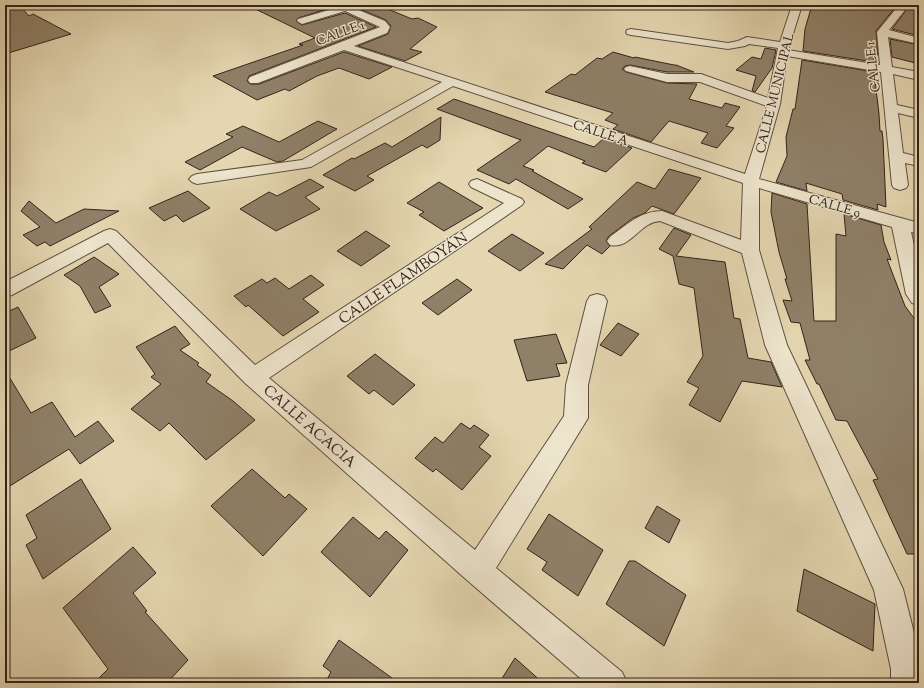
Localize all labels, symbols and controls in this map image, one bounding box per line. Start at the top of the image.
street label: CALLE 1 [314,16,368,51]
street label: CALLE MUNICIPAL [752,31,800,155]
street label: CALLE 1 [862,40,886,93]
street label: CALLE A [570,116,631,151]
street label: CALLE 9 [806,191,862,223]
street label: CALLE FLAMBOYÁN [334,227,473,330]
street label: CALLE ACACIA [258,381,360,474]

